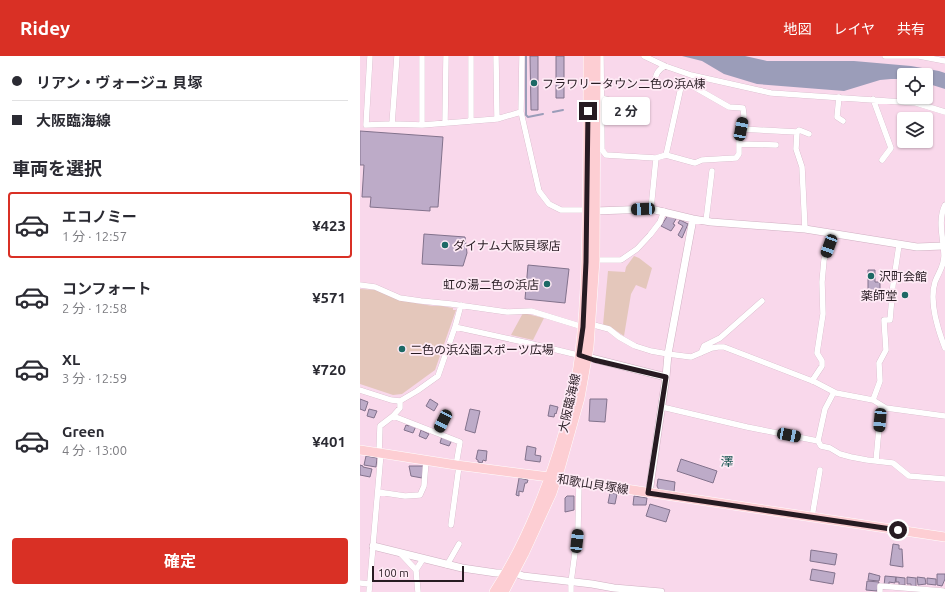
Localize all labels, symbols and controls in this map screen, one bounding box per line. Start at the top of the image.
text: Ridey [20,17,70,39]
text: 地図 [783,21,811,37]
text: レイヤ [833,21,875,37]
text: 共有 [897,21,925,37]
map controls [897,68,933,148]
button: locate [897,68,933,104]
text: リアン・ヴォージュ 貝塚 [36,74,203,91]
place label: フラワリータウン二色の浜A棟 [542,77,706,90]
marker: フラワリータウン二色の浜A棟 [529,78,539,88]
callout: 2 分 [602,97,650,125]
route end [579,102,597,120]
text: 2 分 [614,104,638,118]
text: 大阪臨海線 [36,112,111,129]
button: layers [897,112,933,148]
car [733,116,749,142]
text: 車両を選択 [12,158,102,178]
car [631,202,655,216]
icon: car [14,207,50,243]
text: エコノミー [62,208,137,225]
text: ¥423 [312,217,346,234]
text: 1 分 · 12:57 [62,229,127,243]
car [819,233,839,259]
place label: ダイナム大阪貝塚店 [453,239,560,252]
marker: ダイナム大阪貝塚店 [440,240,450,250]
place label: 沢町会館 [879,270,927,283]
marker: 沢町会館 [866,271,876,281]
place label: 虹の湯二色の浜店 [443,278,539,291]
icon: car [14,279,50,315]
marker: 虹の湯二色の浜店 [542,279,552,289]
text: コンフォート [62,280,152,297]
text: ¥571 [312,289,346,306]
place label: 薬師堂 [861,289,897,302]
marker: 薬師堂 [900,290,910,300]
text: 2 分 · 12:58 [62,301,127,315]
place label: 二色の浜公園スポーツ広場 [410,343,554,356]
marker: 二色の浜公園スポーツ広場 [397,344,407,354]
icon: car [14,351,50,387]
text: XL [62,351,80,368]
text: ¥720 [312,361,346,378]
text: 3 分 · 12:59 [62,371,127,385]
street label: 大阪臨海線 [556,372,582,434]
car [432,408,454,434]
car [873,408,887,432]
icon: car [14,423,50,459]
text: Green [62,423,104,440]
car [776,427,802,443]
text: ¥401 [312,433,346,450]
text: 4 分 · 13:00 [62,443,127,457]
district label: 澤 [720,454,734,468]
street label: 和歌山貝塚線 [556,472,630,496]
route start [889,521,907,539]
car [570,528,584,554]
button: 確定 [12,538,348,584]
scale bar [372,564,464,583]
text: 100 m [378,567,409,579]

